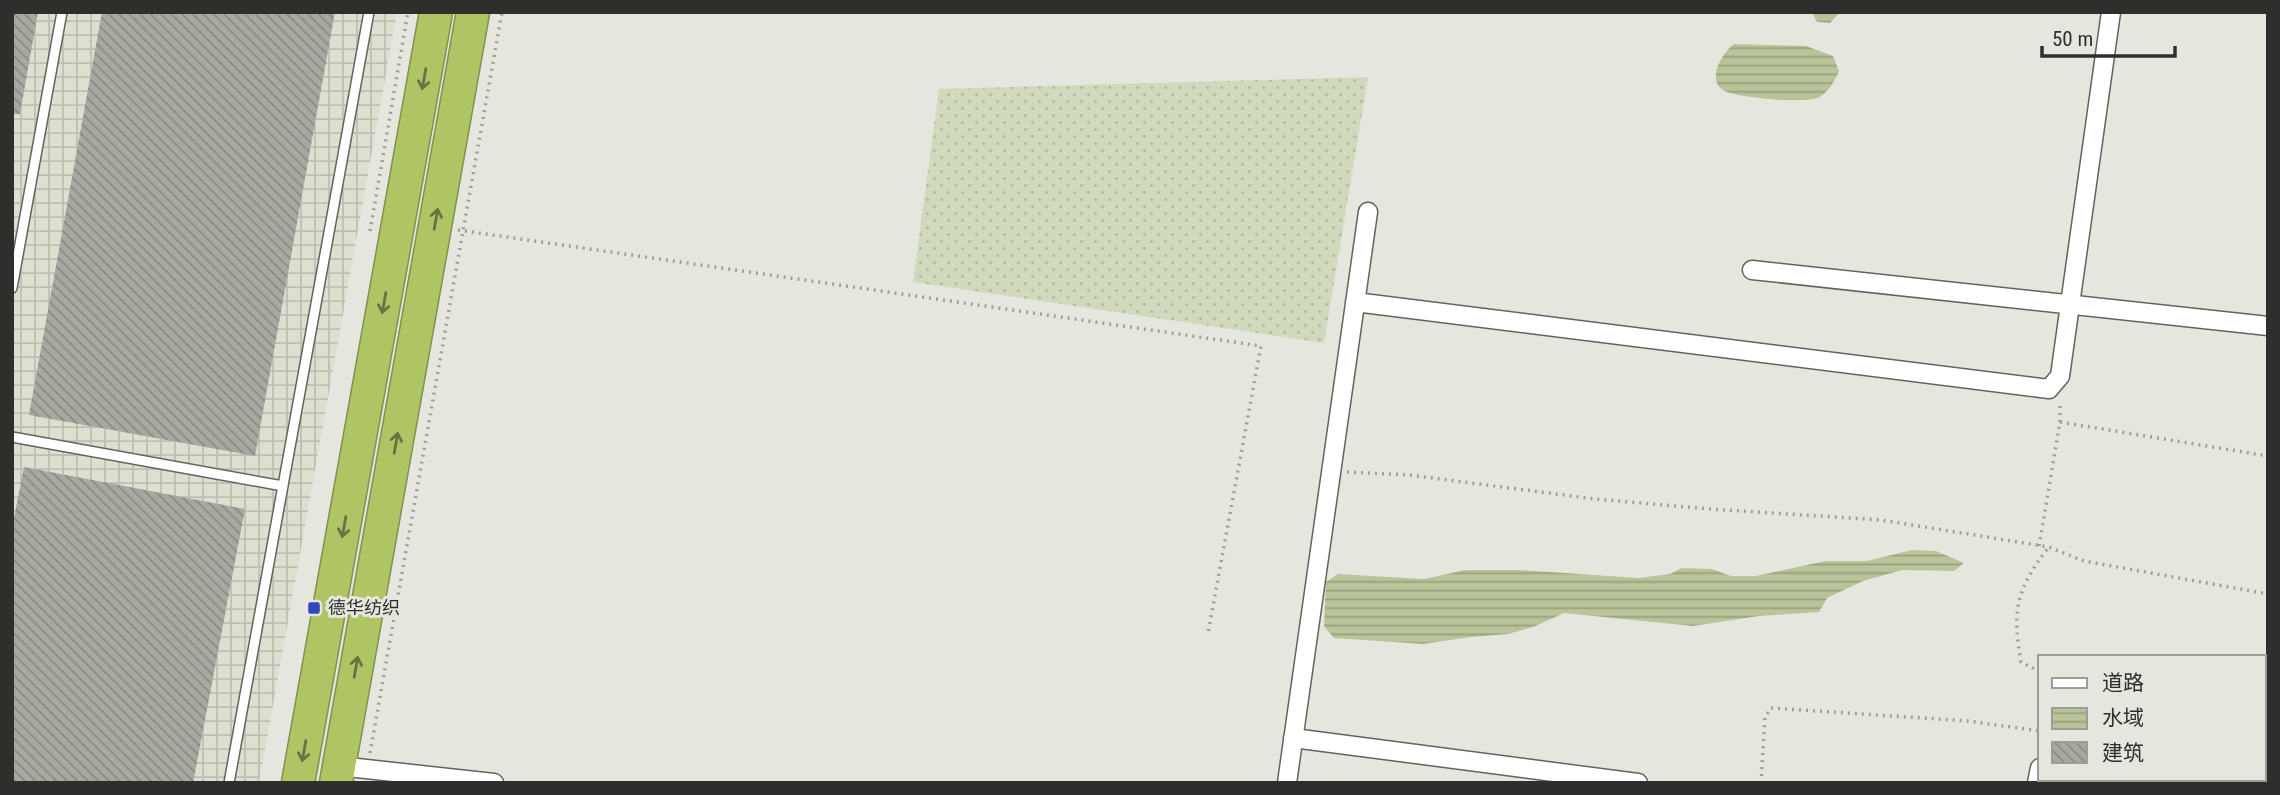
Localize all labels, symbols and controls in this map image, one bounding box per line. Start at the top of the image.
scale bar [2042,14,2175,58]
text: 50 m [2052,27,2093,51]
one-way arrow [417,67,430,90]
one-way arrow [430,208,443,231]
one-way arrow [377,291,390,314]
one-way arrow [390,432,403,455]
one-way arrow [337,515,350,538]
place label: 德华纺织 [328,597,400,618]
marker: 德华纺织 [306,600,322,616]
legend [2038,655,2266,781]
one-way arrow [350,656,364,679]
text: 道路 [2102,671,2144,695]
text: 水域 [2102,706,2144,730]
one-way arrow [297,739,310,762]
text: 建筑 [2102,741,2144,765]

